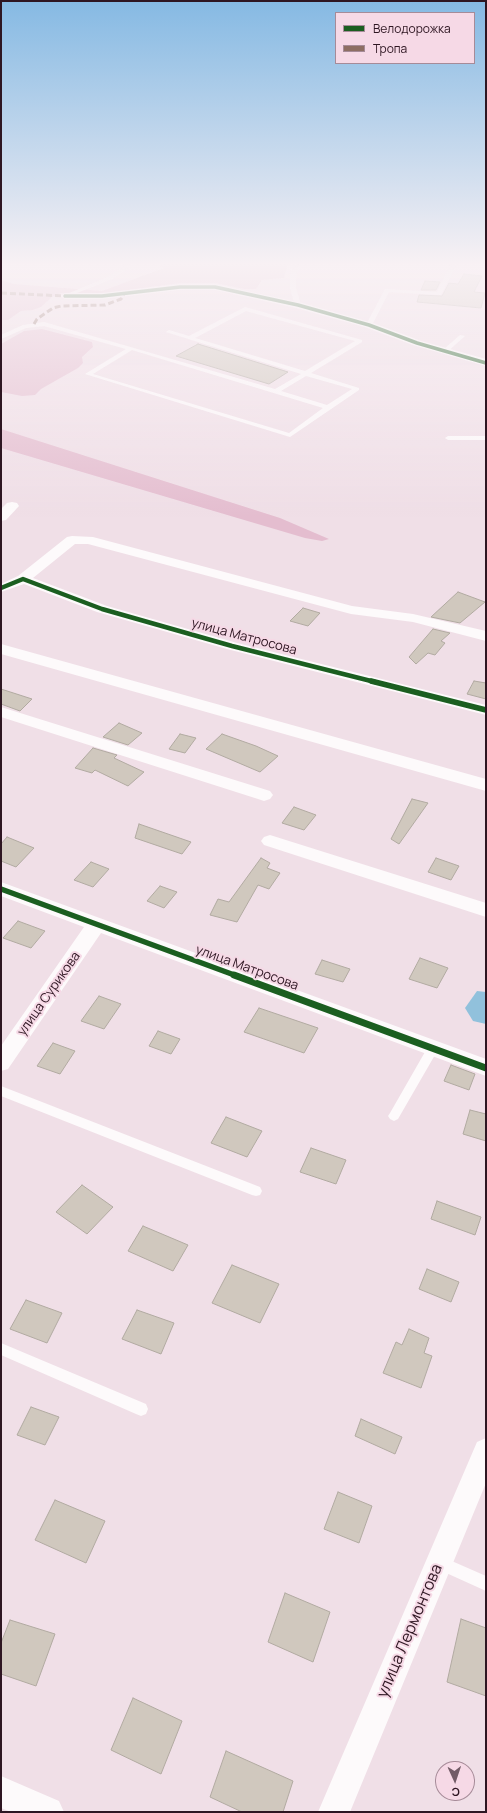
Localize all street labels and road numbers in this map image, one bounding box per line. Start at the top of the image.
street label: улица Матросова [190,615,298,659]
street label: улица Матросова [193,942,301,994]
street label: улица Сурикова [14,949,84,1039]
street label: улица Лермонтова [373,1561,447,1701]

